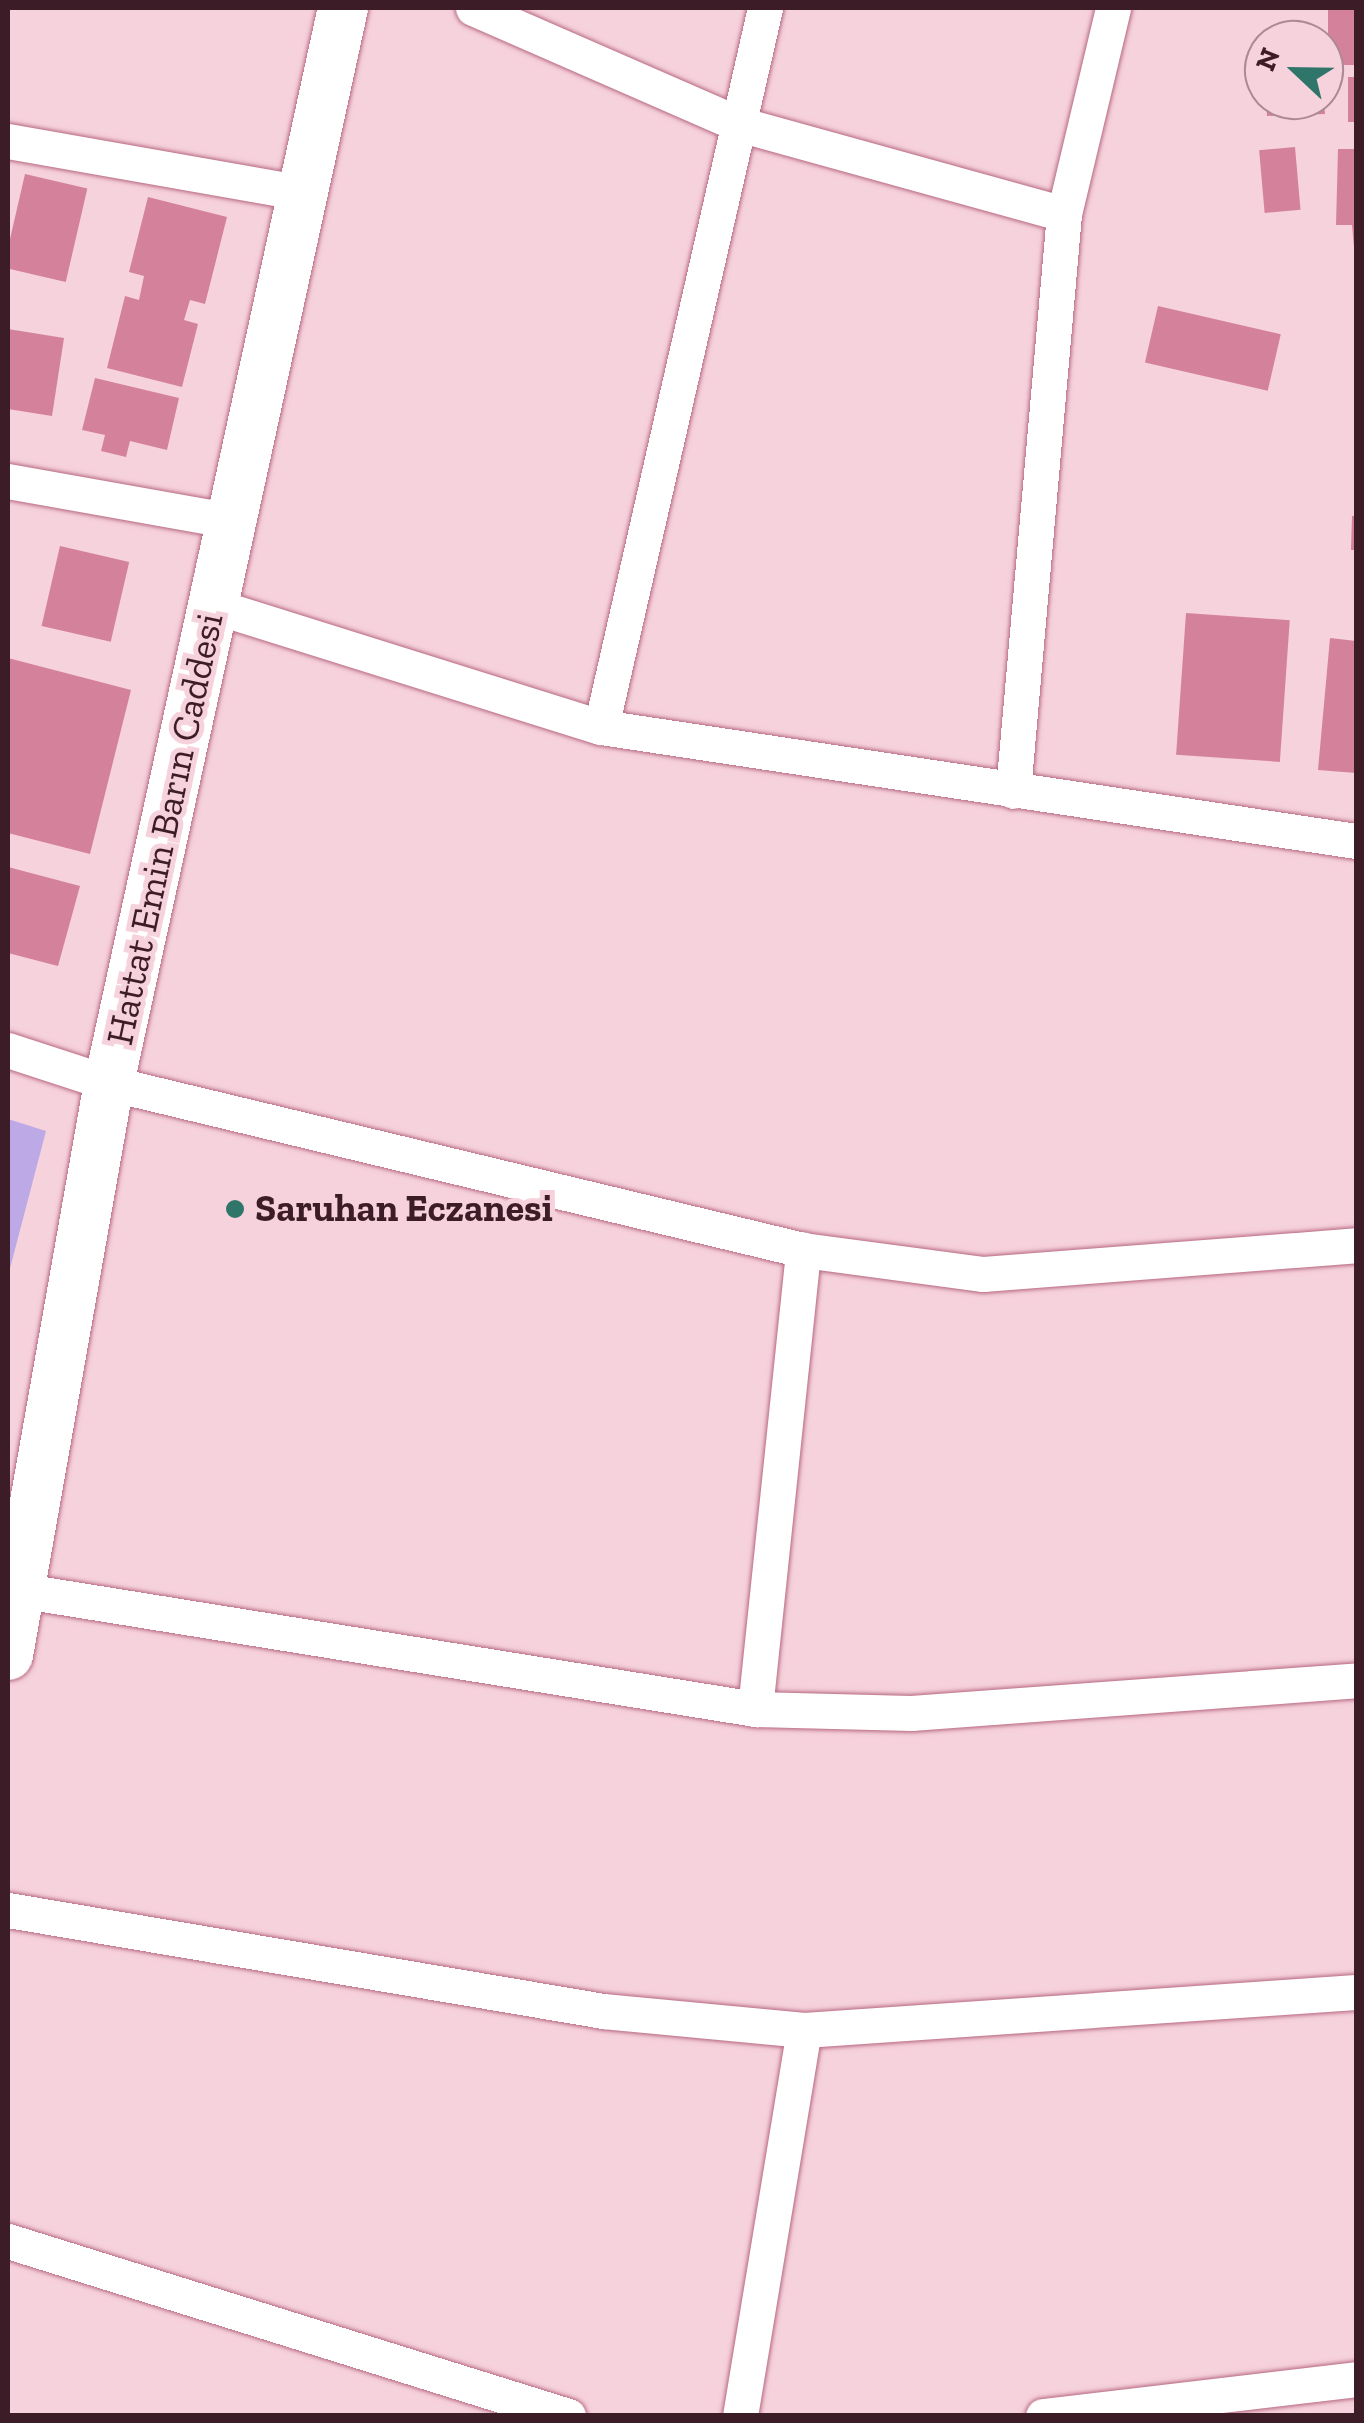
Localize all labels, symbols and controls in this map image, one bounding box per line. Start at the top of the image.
north arrow [1244,20,1344,120]
text: N [1248,43,1287,75]
street label: Hattat Emin Barın Caddesi [97,609,233,1049]
place label: Saruhan Eczanesi [255,1186,553,1232]
marker: Saruhan Eczanesi [224,1198,246,1220]

